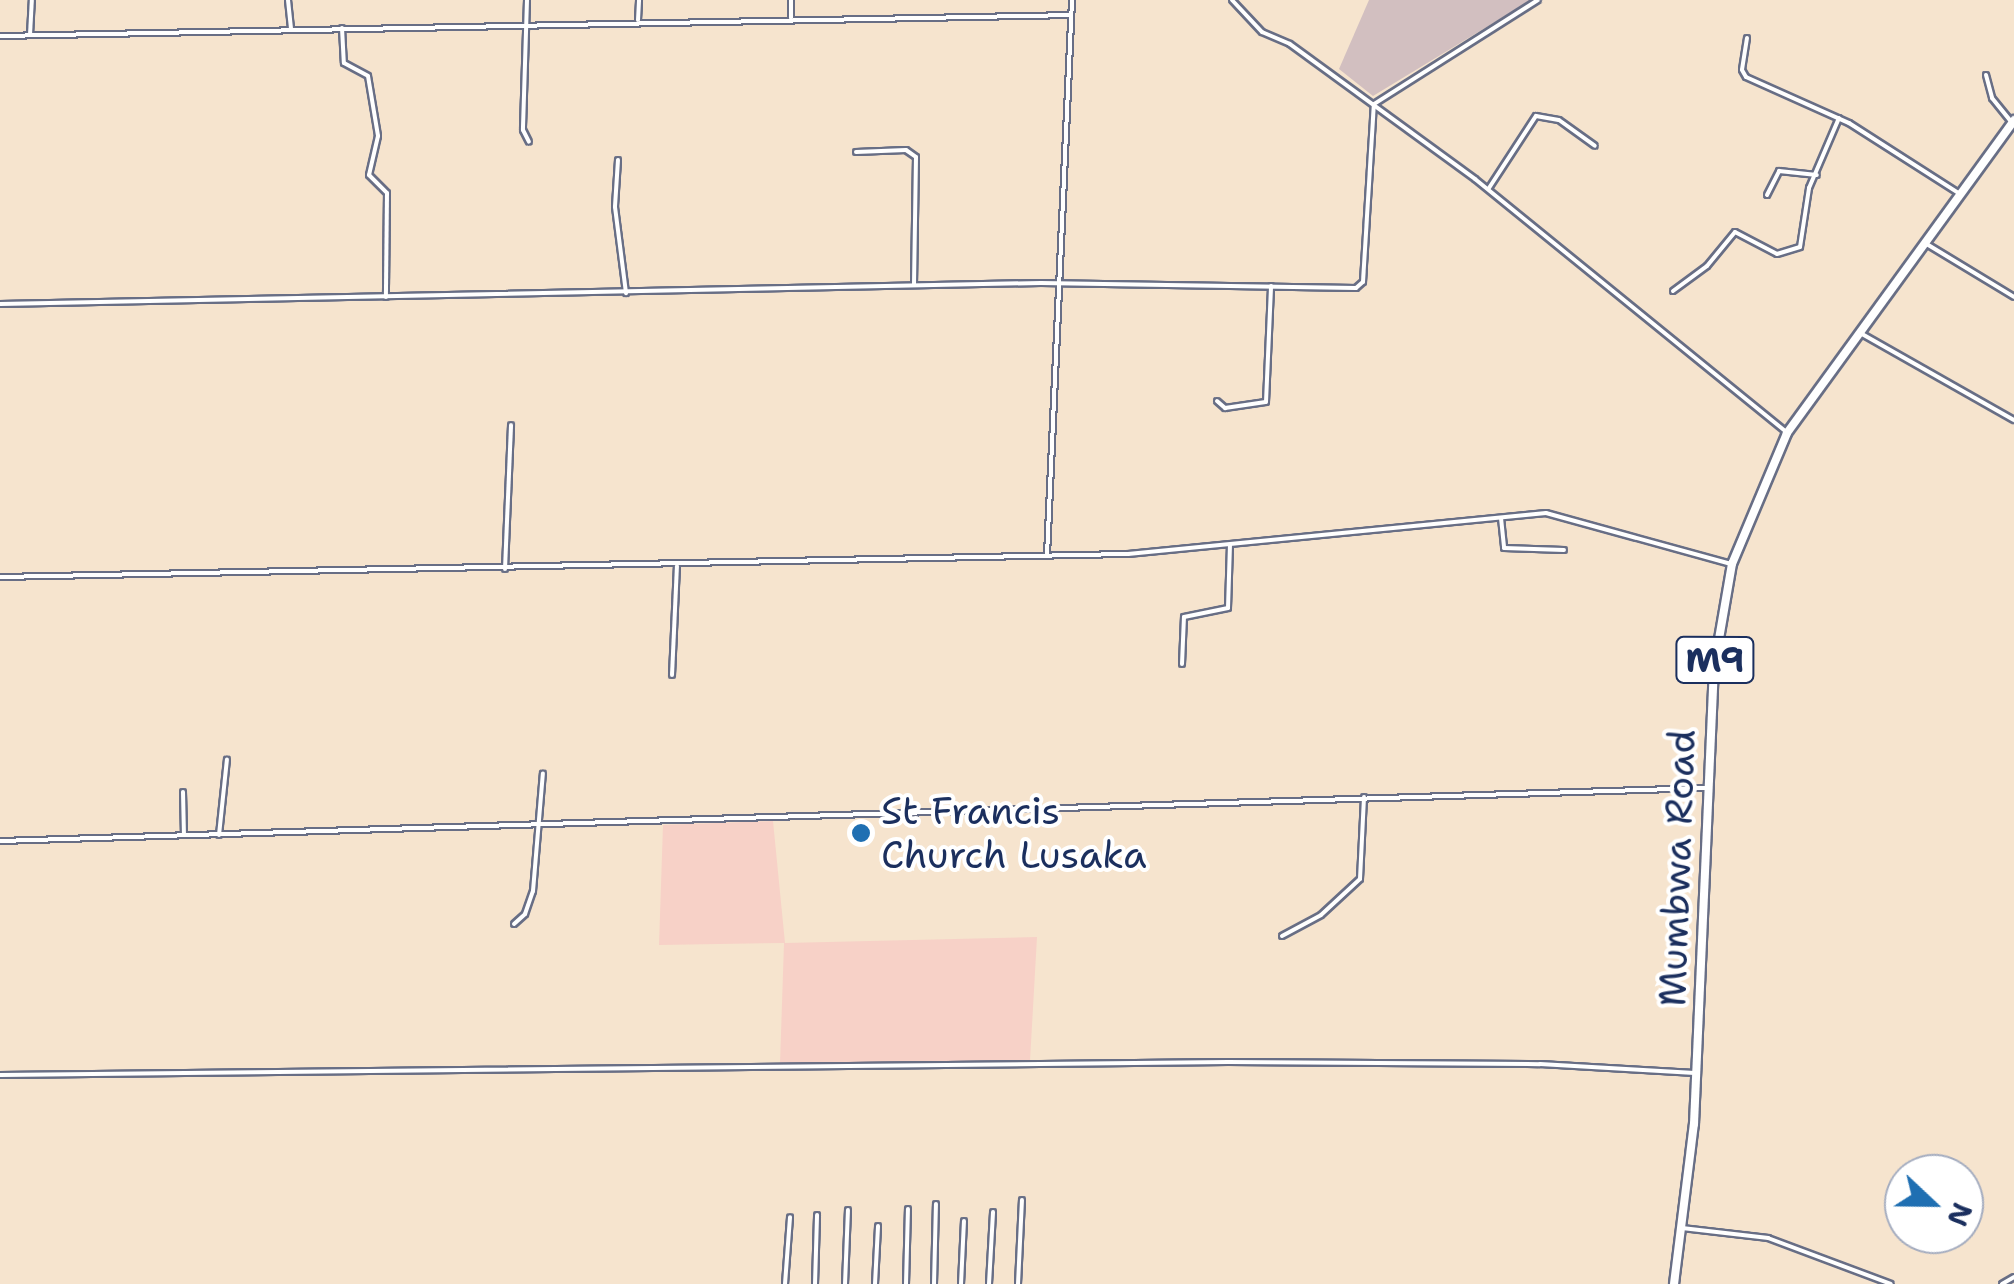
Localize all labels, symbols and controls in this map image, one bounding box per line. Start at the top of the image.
road number: M9 [1675,630,1755,690]
street label: Mumbwa Road [1649,729,1705,1007]
place label: St Francis Church Lusaka [881,788,1147,878]
marker: St Francis Church Lusaka [850,822,872,844]
north arrow [1884,1154,1984,1254]
text: N [1938,1197,1982,1232]

